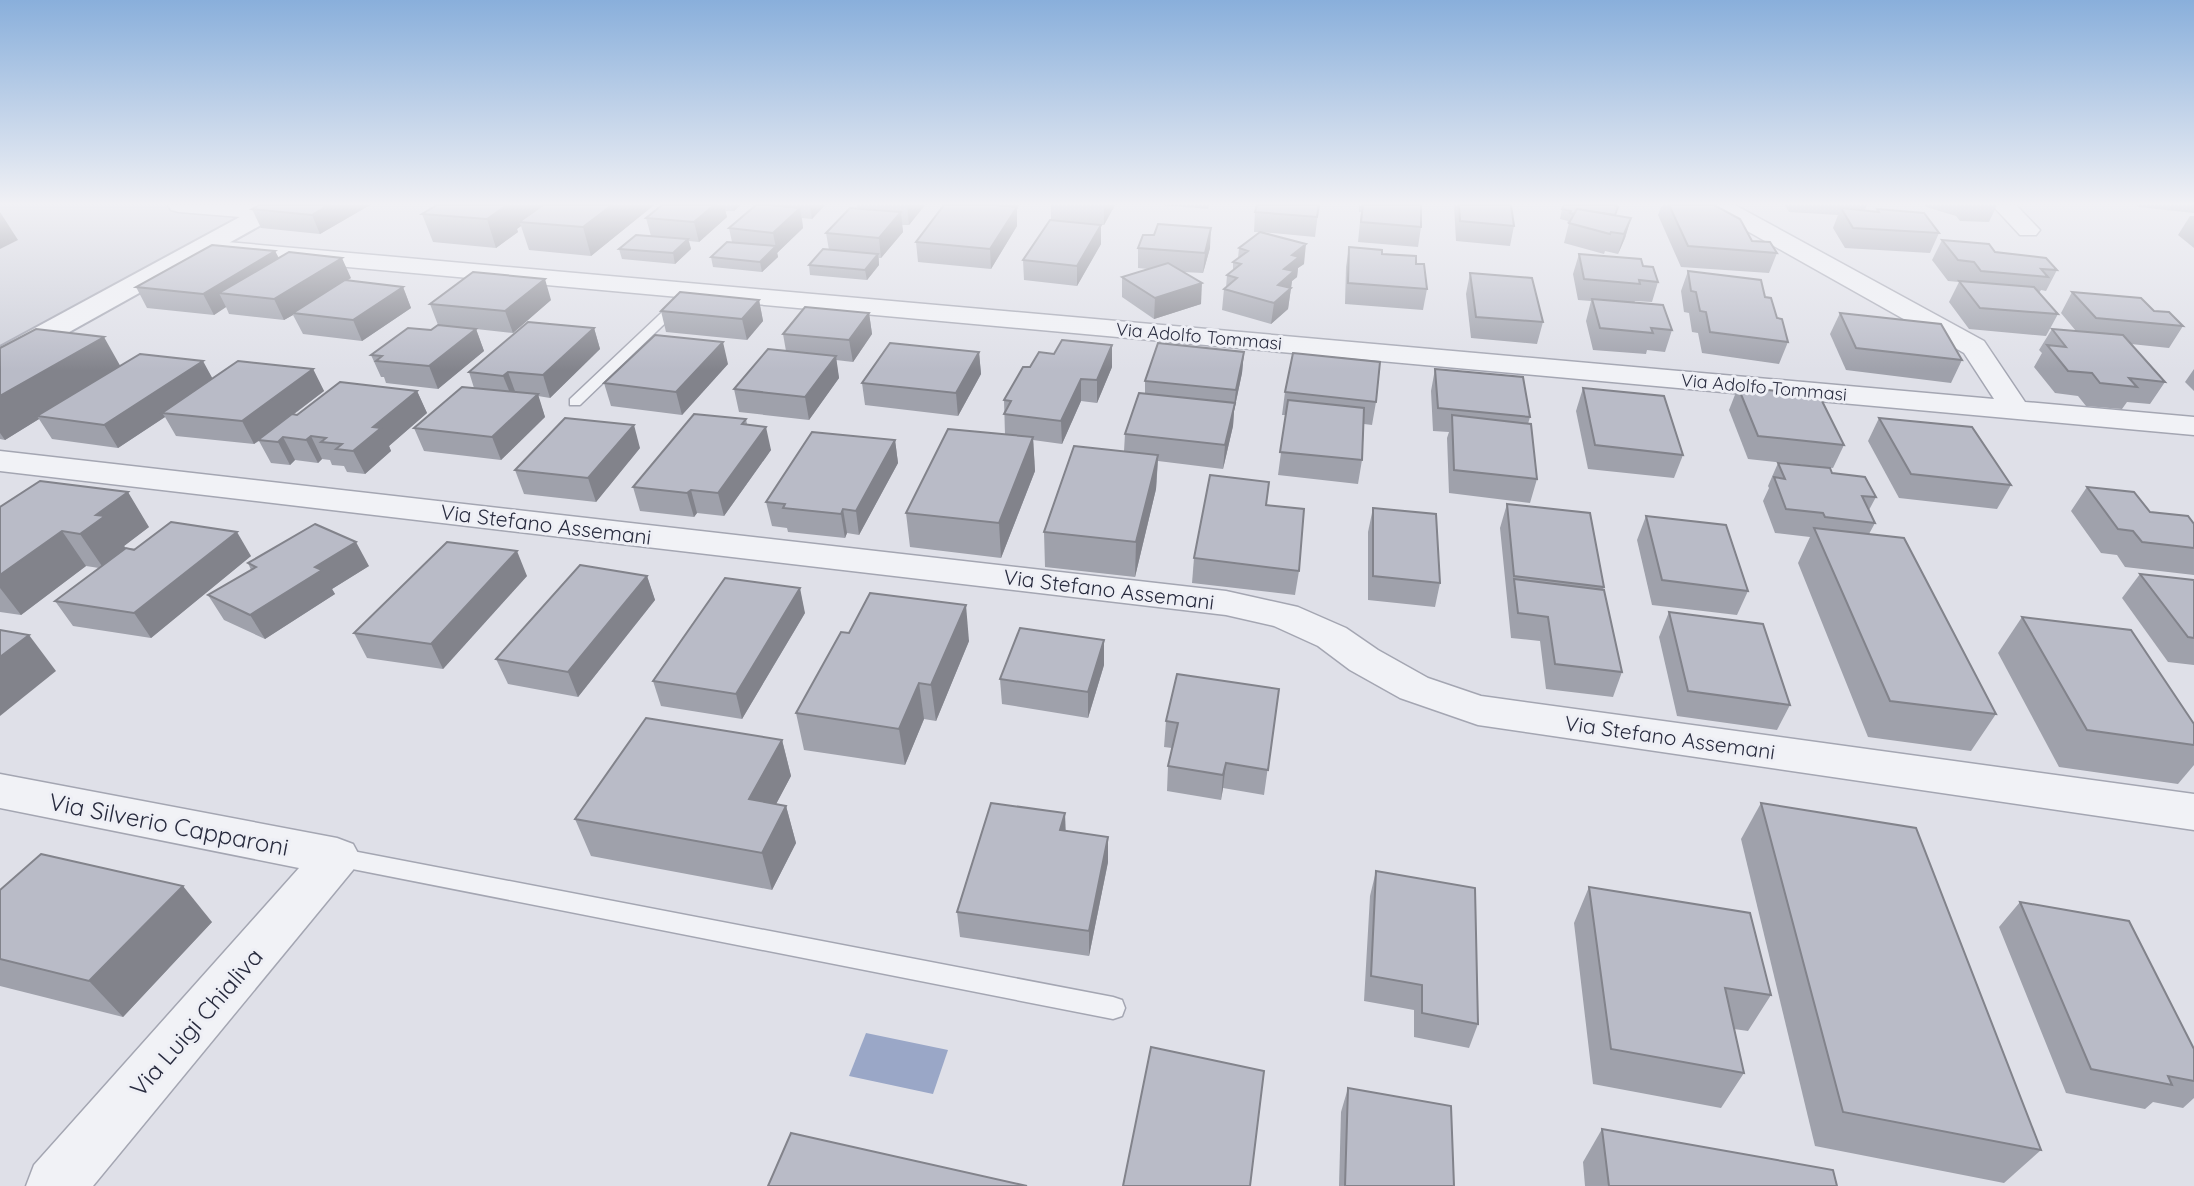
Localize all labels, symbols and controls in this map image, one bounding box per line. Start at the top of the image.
street label: Via Adolfo Tommasi [1115,317,1283,355]
street label: Via Adolfo Tommasi [1680,368,1848,406]
street label: Via Stefano Assemani [439,498,653,550]
street label: Via Stefano Assemani [1002,563,1216,615]
street label: Via Stefano Assemani [1563,709,1777,765]
street label: Via Silverio Capparoni [47,786,291,862]
street label: Via Luigi Chialiva [123,941,269,1103]

